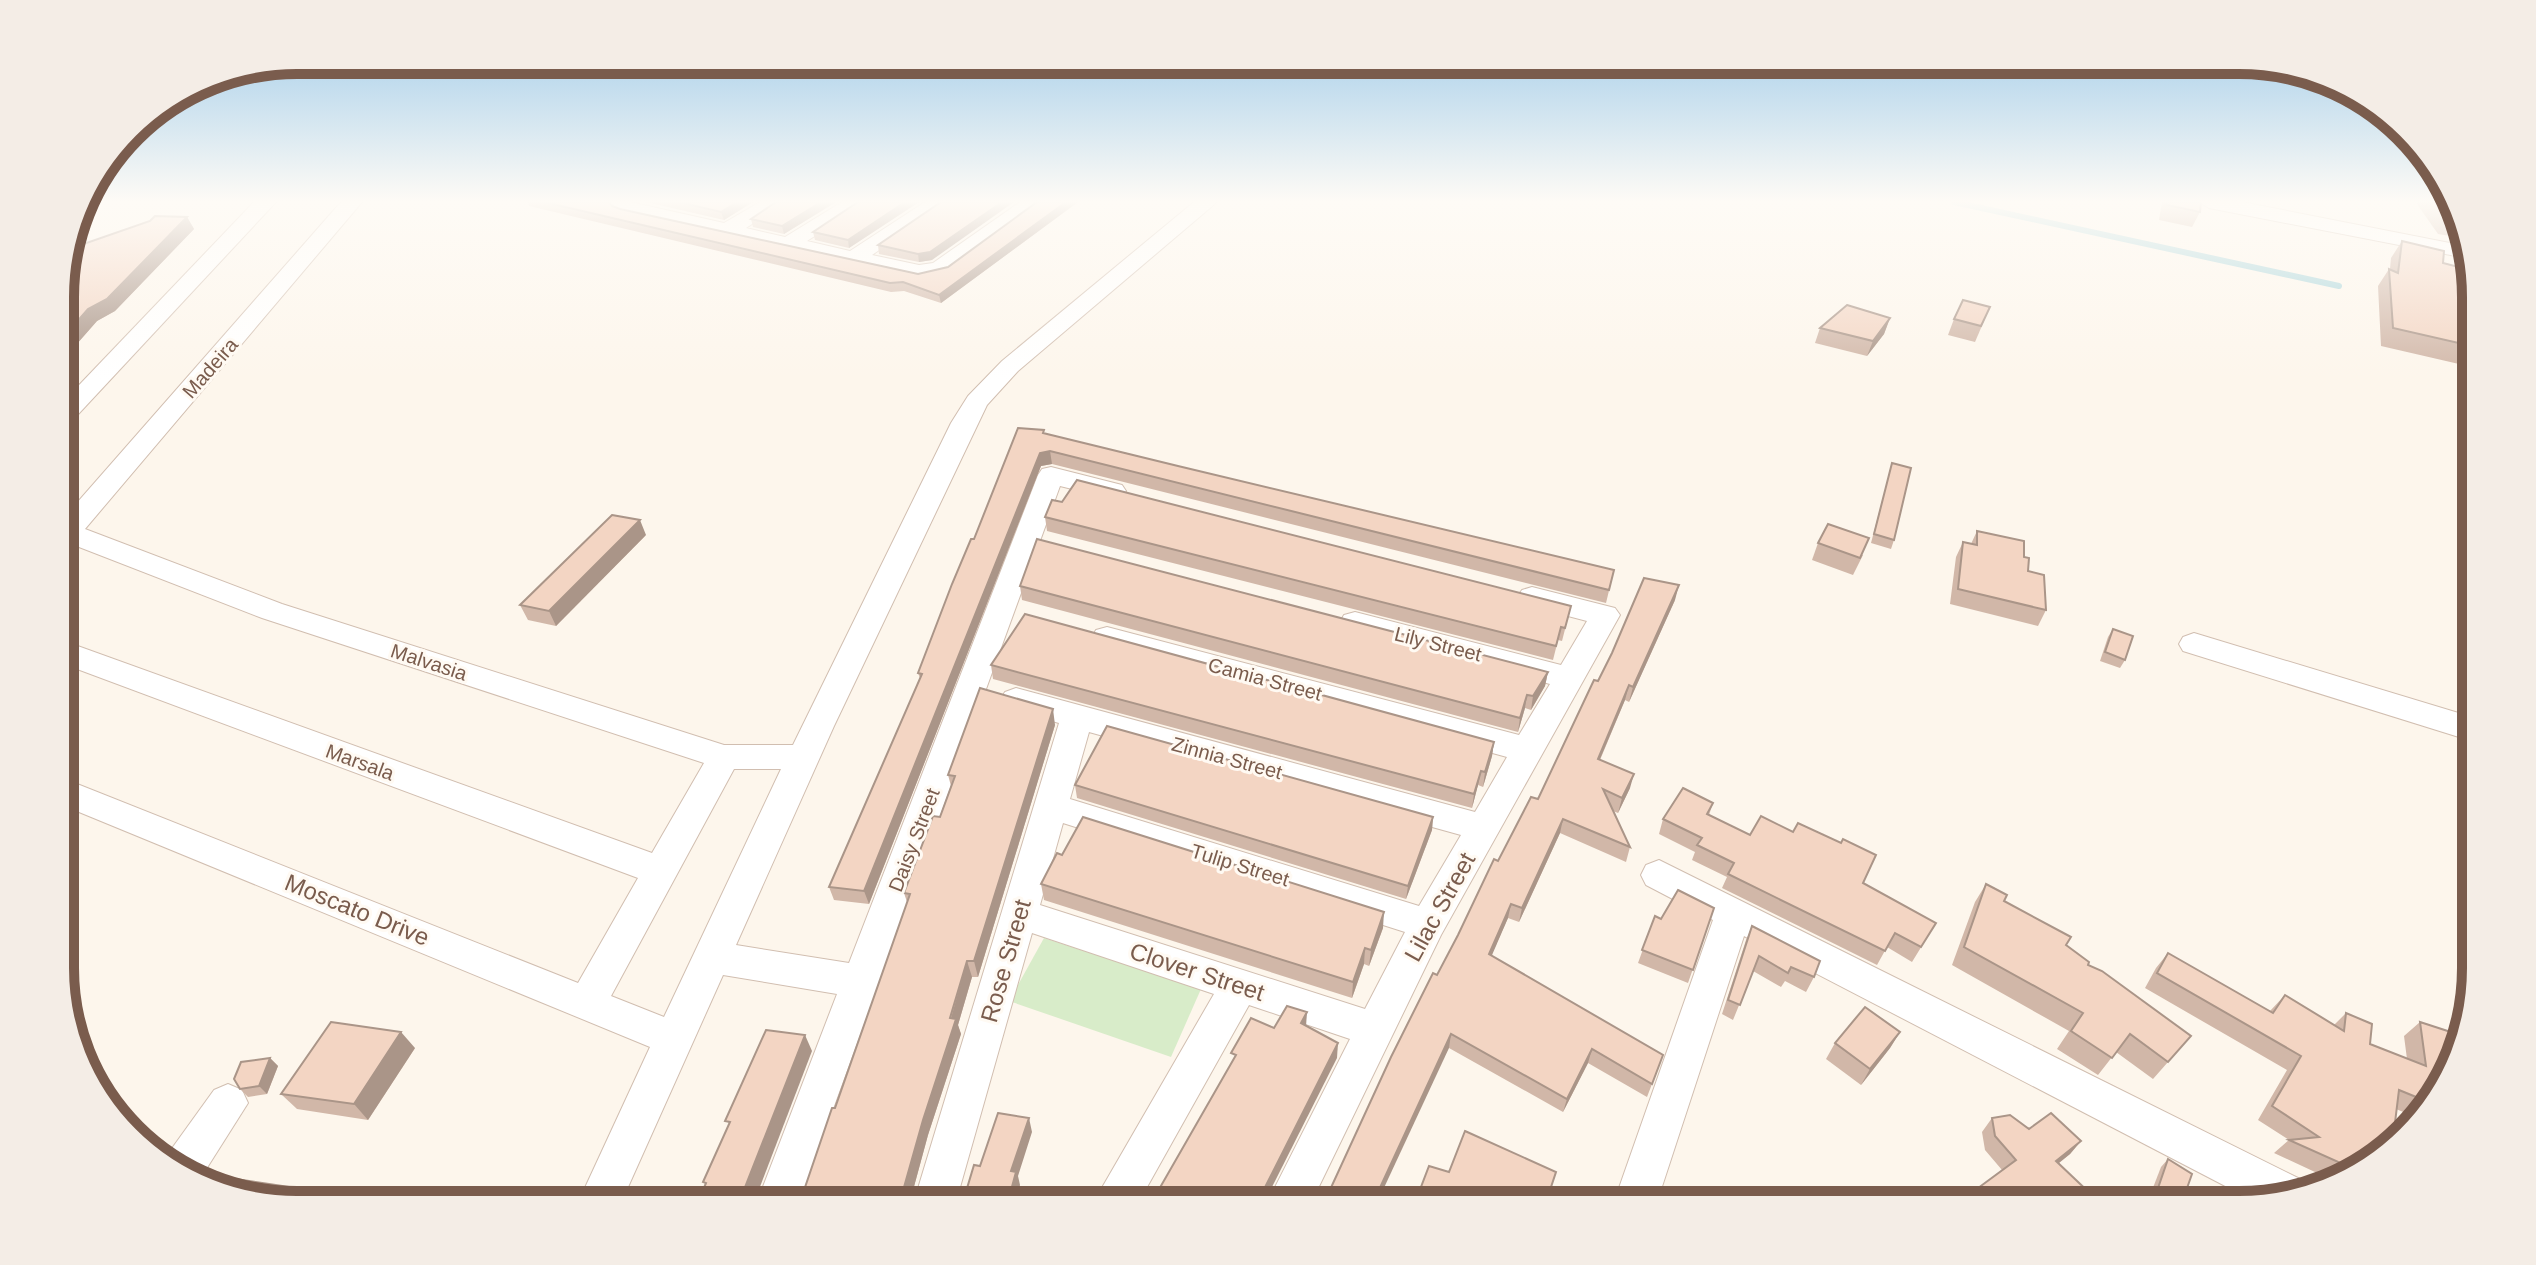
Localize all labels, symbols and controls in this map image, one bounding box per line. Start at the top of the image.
street label: Madeira [178,333,243,402]
street label: Lily Street [1392,623,1484,666]
street label: Malvasia [388,639,471,685]
street label: Camia Street [1206,653,1325,705]
street label: Zinnia Street [1169,733,1285,783]
street label: Marsala [323,739,398,785]
street label: Daisy Street [884,785,944,895]
street label: Tulip Street [1188,840,1292,890]
street label: Lilac Street [1399,847,1481,966]
street label: Moscato Drive [281,868,433,951]
street label: Rose Street [975,896,1036,1025]
street label: Clover Street [1126,937,1268,1006]

